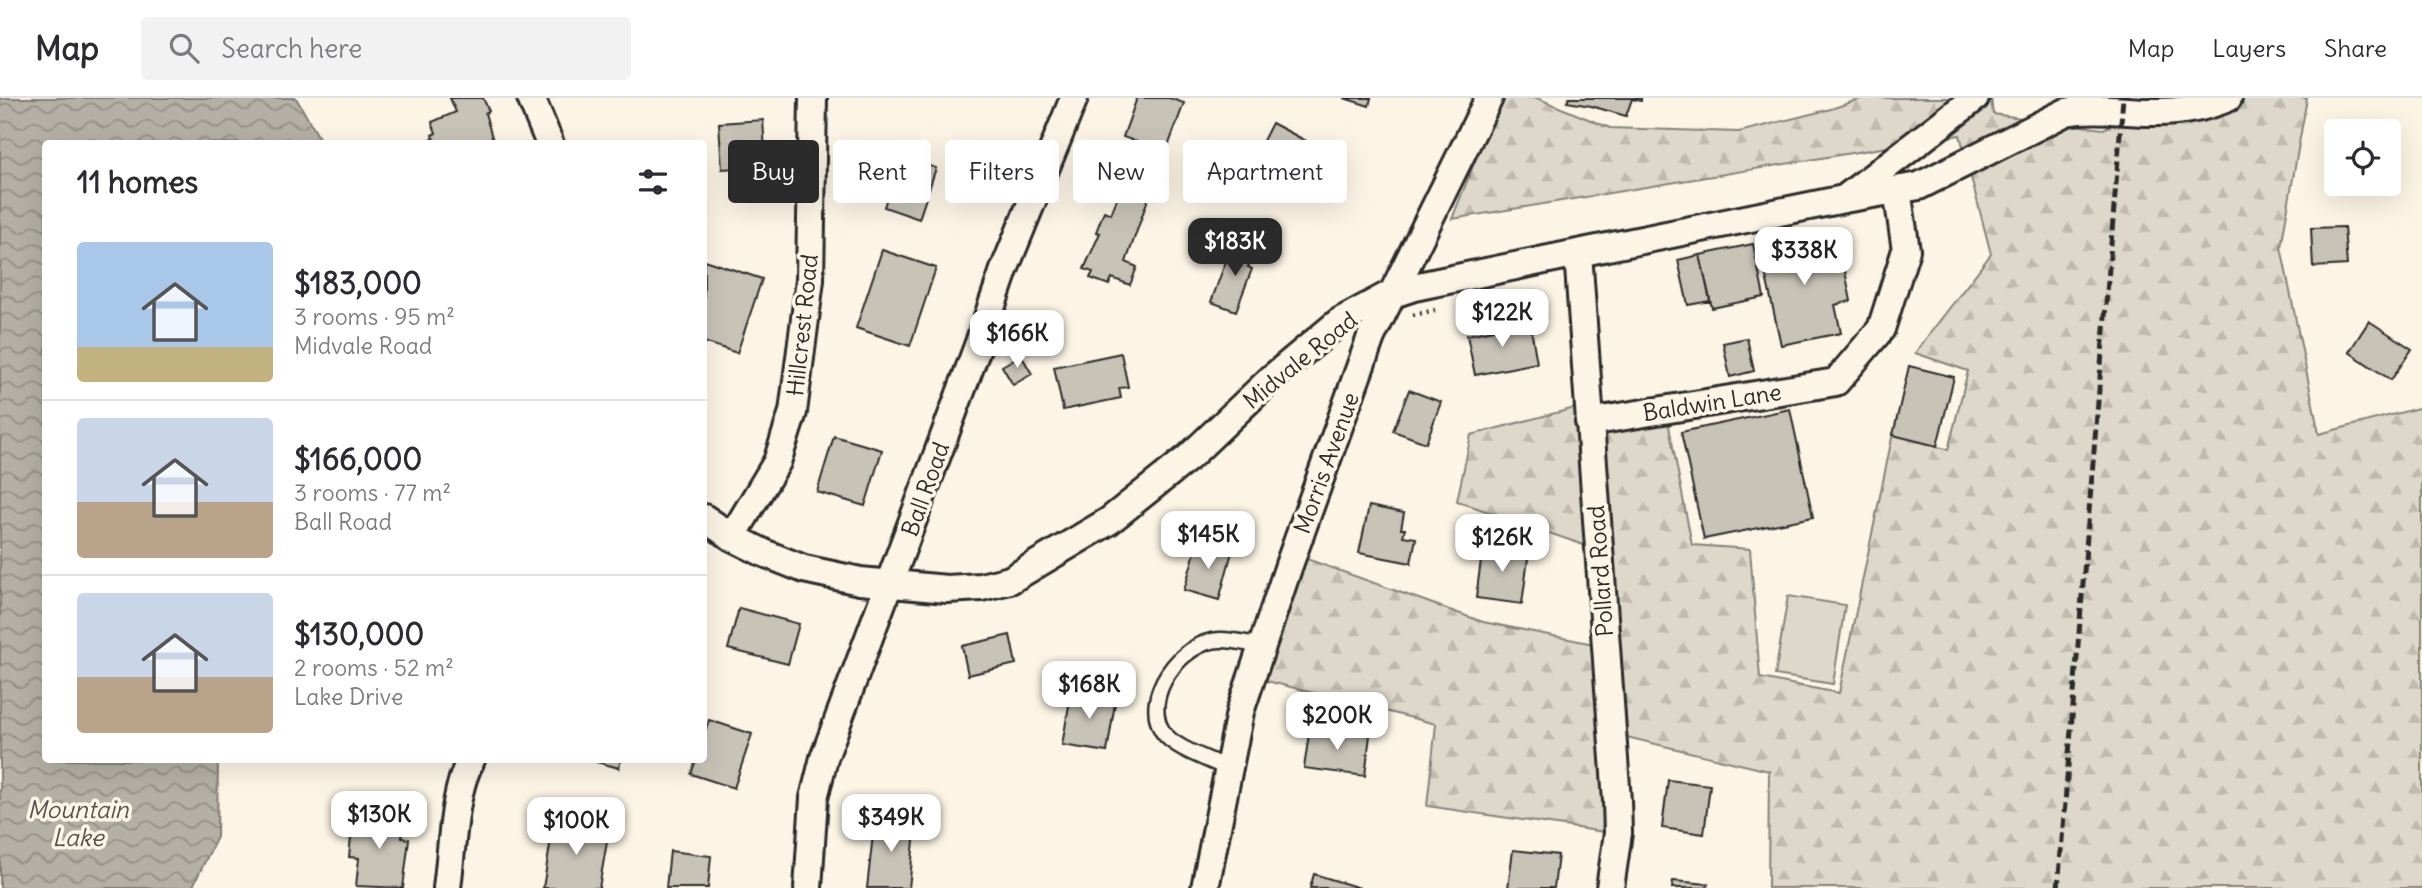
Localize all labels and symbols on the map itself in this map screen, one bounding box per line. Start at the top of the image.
pin: $183K [1186,218,1284,278]
pin: $338K [1755,228,1853,287]
street label: Hillcrest Road [780,253,824,397]
pin: $122K [1453,289,1551,349]
street label: Midvale Road [1237,305,1363,415]
pin: $166K [968,310,1066,370]
street label: Baldwin Lane [1641,377,1783,427]
street label: Morris Avenue [1287,388,1365,538]
street label: Ball Road [895,438,955,540]
street label: Pollard Road [1581,504,1619,638]
pin: $145K [1159,512,1257,571]
pin: $126K [1453,514,1551,574]
pin: $168K [1040,662,1138,721]
pin: $200K [1288,692,1386,752]
pin: $130K [330,792,428,851]
water label: Mountain Lake [27,794,130,852]
pin: $349K [842,794,940,854]
pin: $100K [527,798,625,857]

